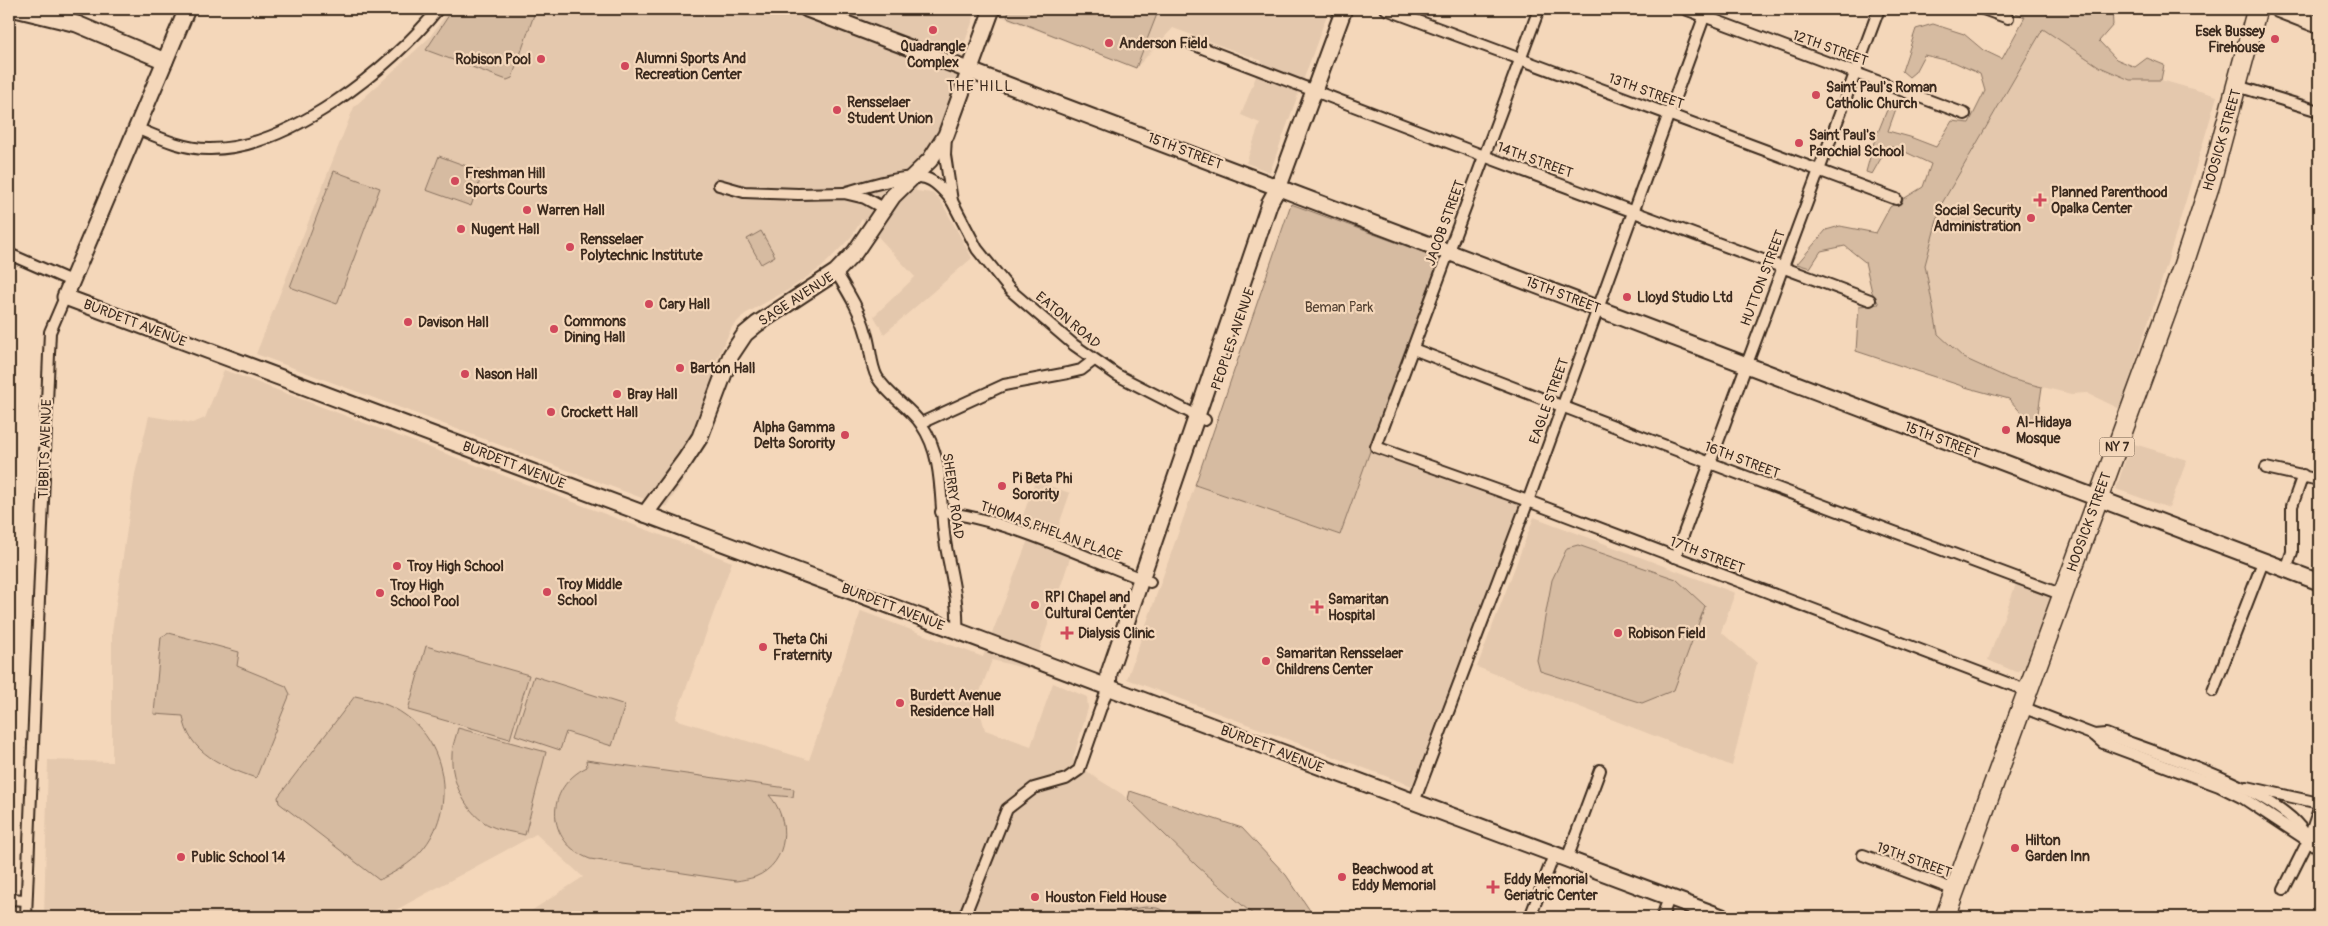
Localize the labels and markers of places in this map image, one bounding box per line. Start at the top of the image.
place label: Esek Bussey Firehouse [2195,23,2266,56]
marker: Quadrangle Complex [927,24,939,36]
marker: Esek Bussey Firehouse [2269,33,2281,45]
place label: Anderson Field [1119,35,1208,52]
marker: Anderson Field [1103,37,1115,49]
place label: Quadrangle Complex [900,38,967,71]
place label: Alumni Sports And Recreation Center [635,50,746,83]
place label: Robison Pool [455,51,531,68]
marker: Robison Pool [535,53,547,65]
marker: Alumni Sports And Recreation Center [619,60,631,72]
place label: Saint Paul's Roman Catholic Church [1826,79,1937,112]
marker: Saint Paul's Roman Catholic Church [1810,89,1822,101]
place label: Rensselaer Student Union [847,94,933,127]
marker: Rensselaer Student Union [831,104,843,116]
place label: Saint Paul's Parochial School [1809,127,1904,160]
marker: Saint Paul's Parochial School [1793,137,1805,149]
place label: Freshman Hill Sports Courts [465,165,548,198]
marker: Freshman Hill Sports Courts [449,175,461,187]
place label: Planned Parenthood Opalka Center [2051,184,2168,217]
marker: Planned Parenthood Opalka Center [2033,193,2047,207]
place label: Warren Hall [537,202,605,219]
place label: Social Security Administration [1933,202,2021,235]
marker: Warren Hall [521,204,533,216]
marker: Social Security Administration [2025,212,2037,224]
place label: Nugent Hall [471,221,540,238]
marker: Nugent Hall [455,223,467,235]
place label: Rensselaer Polytechnic Institute [580,231,704,264]
marker: Rensselaer Polytechnic Institute [564,241,576,253]
place label: Lloyd Studio Ltd [1637,289,1733,306]
marker: Lloyd Studio Ltd [1621,291,1633,303]
place label: Cary Hall [659,296,710,313]
marker: Cary Hall [643,298,655,310]
place label: Commons Dining Hall [564,313,627,346]
place label: Davison Hall [418,314,489,331]
marker: Davison Hall [402,316,414,328]
marker: Commons Dining Hall [548,323,560,335]
place label: Barton Hall [690,360,755,377]
marker: Barton Hall [674,362,686,374]
place label: Nason Hall [475,366,538,383]
marker: Nason Hall [459,368,471,380]
place label: Bray Hall [627,386,677,403]
marker: Bray Hall [611,388,623,400]
place label: Crockett Hall [561,404,638,421]
marker: Crockett Hall [545,406,557,418]
place label: Al-Hidaya Mosque [2016,414,2072,447]
place label: Alpha Gamma Delta Sorority [753,419,835,452]
marker: Al-Hidaya Mosque [2000,424,2012,436]
marker: Alpha Gamma Delta Sorority [839,429,851,441]
place label: Pi Beta Phi Sorority [1012,470,1073,503]
marker: Pi Beta Phi Sorority [996,480,1008,492]
place label: Troy High School [406,558,504,575]
marker: Troy High School [391,560,403,572]
place label: Troy Middle School [556,576,623,609]
place label: Troy High School Pool [389,577,459,610]
marker: Troy Middle School [541,586,553,598]
marker: Troy High School Pool [374,587,386,599]
place label: RPI Chapel and Cultural Center [1045,589,1136,622]
place label: Samaritan Hospital [1328,591,1389,624]
marker: RPI Chapel and Cultural Center [1029,599,1041,611]
marker: Samaritan Hospital [1310,600,1324,614]
place label: Dialysis Clinic [1078,625,1155,642]
place label: Robison Field [1628,625,1706,642]
marker: Dialysis Clinic [1060,626,1074,640]
marker: Robison Field [1612,627,1624,639]
place label: Theta Chi Fraternity [772,631,832,664]
marker: Theta Chi Fraternity [757,641,769,653]
place label: Samaritan Rensselaer Childrens Center [1276,645,1404,678]
marker: Samaritan Rensselaer Childrens Center [1260,655,1272,667]
place label: Burdett Avenue Residence Hall [910,687,1002,720]
marker: Burdett Avenue Residence Hall [894,697,906,709]
place label: Hilton Garden Inn [2025,832,2090,865]
marker: Hilton Garden Inn [2009,842,2021,854]
place label: Public School 14 [191,849,286,866]
marker: Public School 14 [175,851,187,863]
place label: Beachwood at Eddy Memorial [1352,861,1436,894]
marker: Beachwood at Eddy Memorial [1336,871,1348,883]
place label: Eddy Memorial Geriatric Center [1504,871,1599,904]
marker: Eddy Memorial Geriatric Center [1486,880,1500,894]
place label: Houston Field House [1045,889,1167,906]
marker: Houston Field House [1029,891,1041,903]

